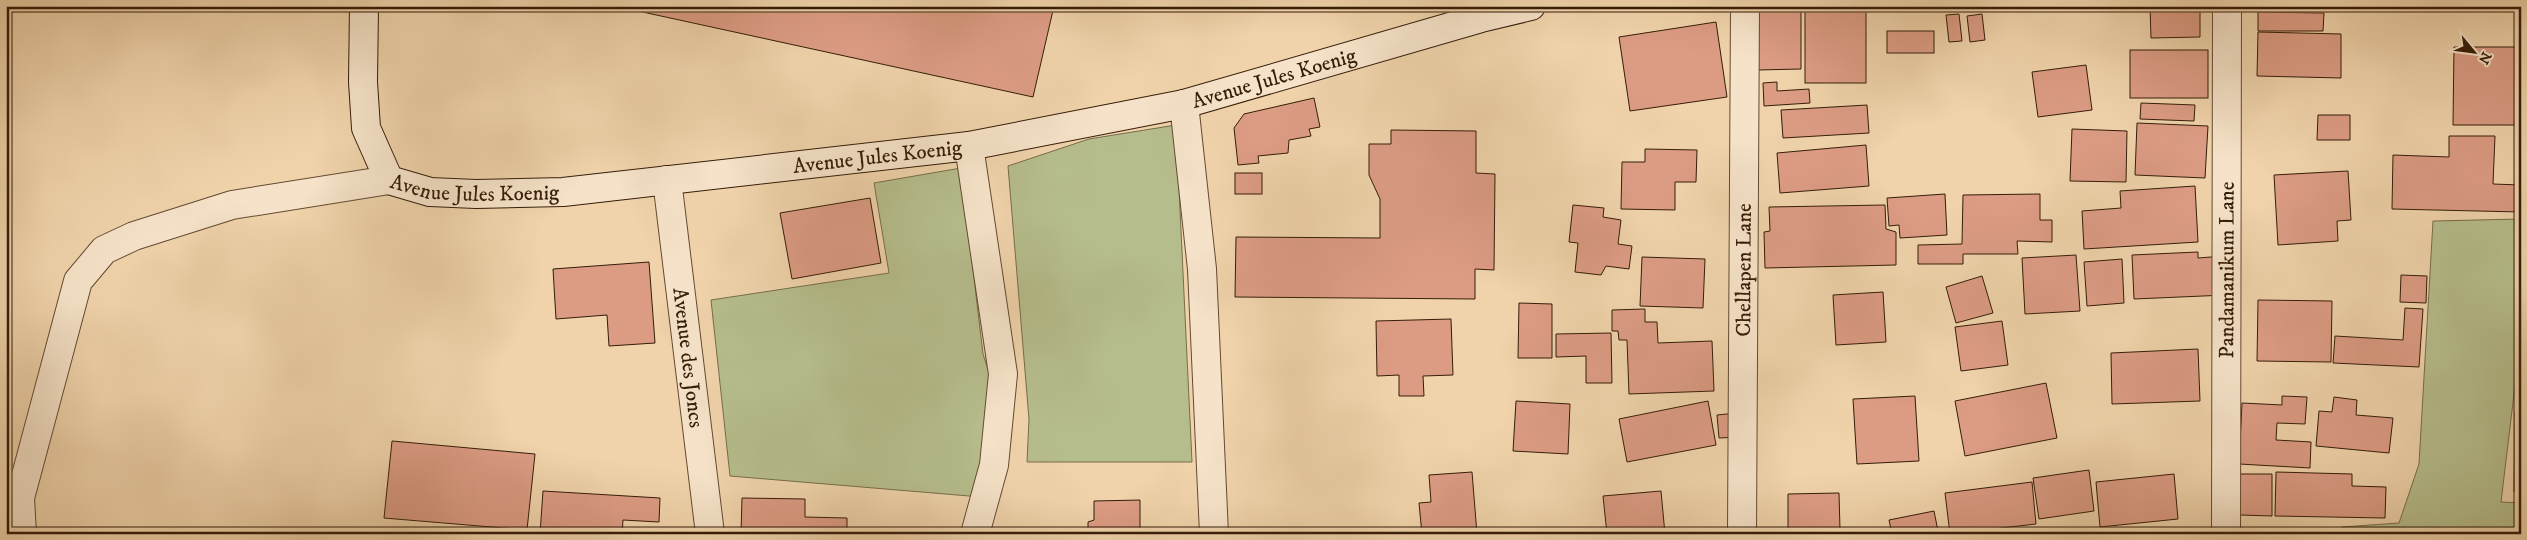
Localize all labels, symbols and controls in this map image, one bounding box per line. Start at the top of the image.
north arrow [2450,28,2500,78]
street label: Avenue Jules Koenig [1189,43,1360,115]
text: N [2474,48,2495,68]
street label: Avenue Jules Koenig [792,135,964,180]
street label: Avenue Jules Koenig [387,169,560,208]
street label: Pandamanikum Lane [2214,181,2241,359]
street label: Chellapen Lane [1731,203,1758,337]
street label: Avenue des Joncs [666,286,709,429]

